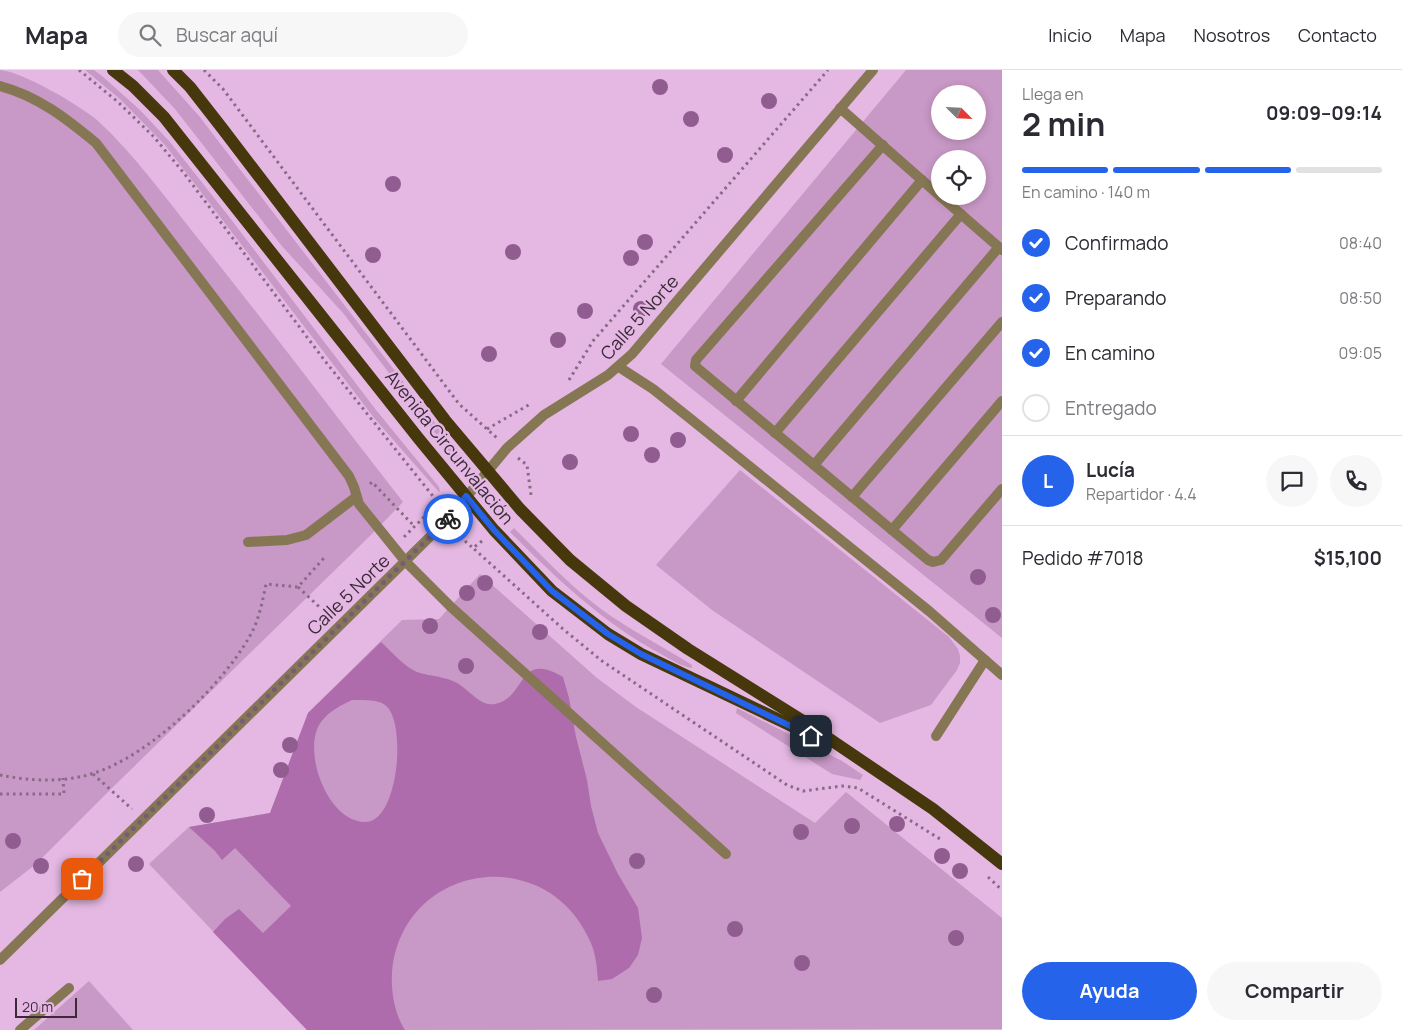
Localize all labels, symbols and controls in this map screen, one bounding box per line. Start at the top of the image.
search box [118,12,468,57]
text: Mapa [25,18,88,51]
icon: search [136,21,164,49]
text: Buscar aquí [176,22,278,48]
text: Inicio [1048,23,1092,47]
text: Mapa [1120,23,1166,47]
text: Nosotros [1194,23,1270,47]
text: Contacto [1298,23,1377,47]
text: Llega en [1022,83,1083,105]
north arrow [931,85,986,140]
map controls [931,85,986,205]
text: 09:09–09:14 [1266,100,1382,126]
text: 2 min [1022,102,1105,146]
button: locate [931,150,986,205]
text: En camino · 140 m [1022,181,1150,203]
icon: check [1022,229,1050,257]
text: Confirmado [1065,230,1169,256]
text: 08:40 [1339,232,1382,254]
street label: Calle 5 Norte [595,269,683,365]
icon: check [1022,284,1050,312]
text: Preparando [1065,285,1167,311]
text: 08:50 [1339,287,1382,309]
icon: check [1022,339,1050,367]
text: En camino [1065,340,1155,366]
text: 09:05 [1339,342,1382,364]
street label: Avenida Circunvalación [380,365,520,529]
text: Entregado [1065,395,1157,421]
button: chat [1266,455,1318,507]
button: phone [1330,455,1382,507]
text: Lucía [1086,457,1135,483]
text: L [1043,468,1053,494]
text: Repartidor · 4.4 [1086,483,1197,505]
courier [423,494,473,544]
icon: bike [434,505,462,533]
text: Pedido #7018 [1022,545,1144,571]
text: $15,100 [1314,545,1382,571]
street label: Calle 5 Norte [301,548,395,640]
pin [790,715,832,757]
icon: home [797,722,825,750]
pin [61,858,103,900]
icon: bag [68,865,96,893]
button: Ayuda [1022,962,1197,1020]
button: Compartir [1207,962,1382,1020]
scale bar [15,995,78,1018]
text: 20 m [22,997,53,1016]

